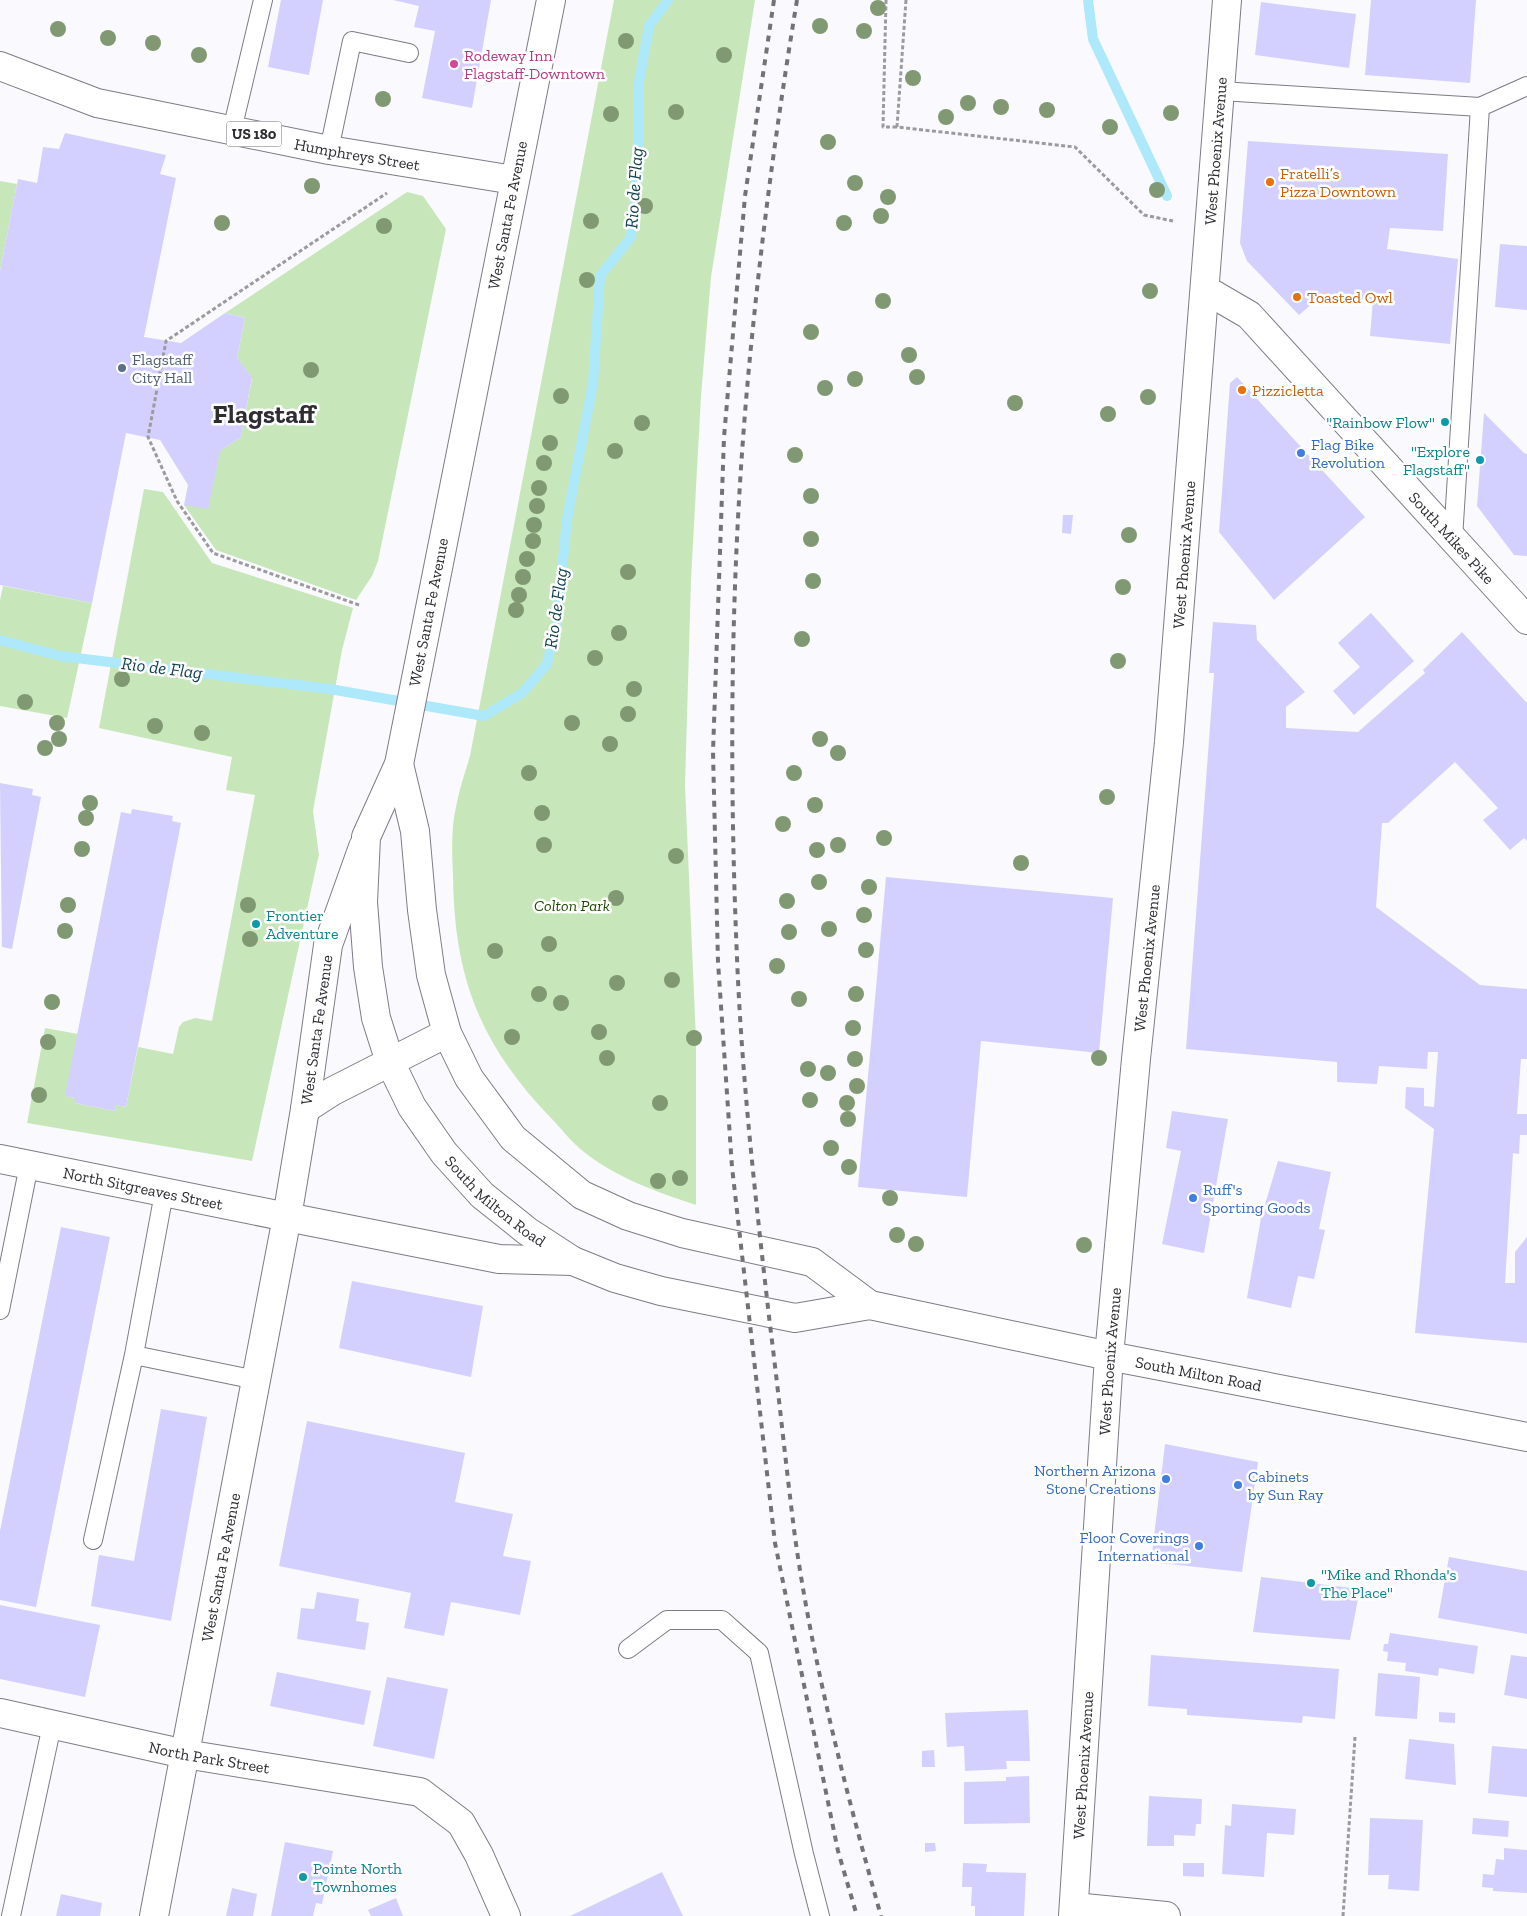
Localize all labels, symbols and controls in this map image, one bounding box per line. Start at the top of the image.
place label: Rodeway Inn Flagstaff-Downtown [464,46,606,83]
marker: Rodeway Inn Flagstaff-Downtown [448,58,460,70]
street label: West Phoenix Avenue [1200,76,1231,225]
road number: US 180 [226,122,282,146]
street label: Humphreys Street [293,134,421,175]
street label: West Santa Fe Avenue [484,139,531,291]
water label: Rio de Flag [620,146,648,229]
place label: Fratelli’s Pizza Downtown [1280,164,1397,201]
marker: Fratelli’s Pizza Downtown [1264,176,1276,188]
place label: Toasted Owl [1307,288,1393,307]
marker: Toasted Owl [1291,291,1303,303]
place label: Flagstaff City Hall [132,350,193,387]
marker: Flagstaff City Hall [116,362,128,374]
place label: Pizzicletta [1252,381,1324,400]
marker: Pizzicletta [1236,384,1248,396]
district label: Flagstaff [213,398,317,430]
place label: "Rainbow Flow" [1326,413,1435,432]
marker: "Rainbow Flow" [1439,416,1451,428]
place label: Flag Bike Revolution [1311,435,1386,472]
place label: "Explore Flagstaff" [1403,442,1470,479]
marker: Flag Bike Revolution [1295,447,1307,459]
marker: "Explore Flagstaff" [1474,454,1486,466]
street label: West Phoenix Avenue [1169,480,1199,629]
street label: South Mikes Pike [1405,488,1498,588]
street label: West Santa Fe Avenue [405,536,452,688]
water label: Rio de Flag [539,565,573,650]
water label: Rio de Flag [120,652,204,684]
street label: West Phoenix Avenue [1130,883,1164,1033]
park label: Colton Park [534,896,610,915]
place label: Frontier Adventure [266,906,339,943]
marker: Frontier Adventure [250,918,262,930]
street label: West Santa Fe Avenue [297,954,337,1106]
street label: South Milton Road [441,1152,549,1251]
street label: North Sitgreaves Street [61,1163,225,1214]
place label: Ruff's Sporting Goods [1203,1180,1311,1217]
marker: Ruff's Sporting Goods [1187,1192,1199,1204]
street label: West Phoenix Avenue [1095,1287,1125,1436]
street label: South Milton Road [1134,1352,1264,1395]
place label: Northern Arizona Stone Creations [1034,1461,1156,1498]
place label: Cabinets by Sun Ray [1247,1467,1324,1504]
marker: Northern Arizona Stone Creations [1160,1473,1172,1485]
marker: Cabinets by Sun Ray [1232,1479,1244,1491]
street label: West Santa Fe Avenue [197,1491,244,1643]
place label: Floor Coverings International [1079,1528,1189,1565]
marker: Floor Coverings International [1193,1540,1205,1552]
place label: "Mike and Rhonda's The Place" [1321,1565,1457,1602]
marker: "Mike and Rhonda's The Place" [1305,1577,1317,1589]
street label: West Phoenix Avenue [1069,1691,1097,1840]
street label: North Park Street [147,1737,271,1778]
place label: Pointe North Townhomes [313,1859,402,1896]
marker: Pointe North Townhomes [297,1871,309,1883]

